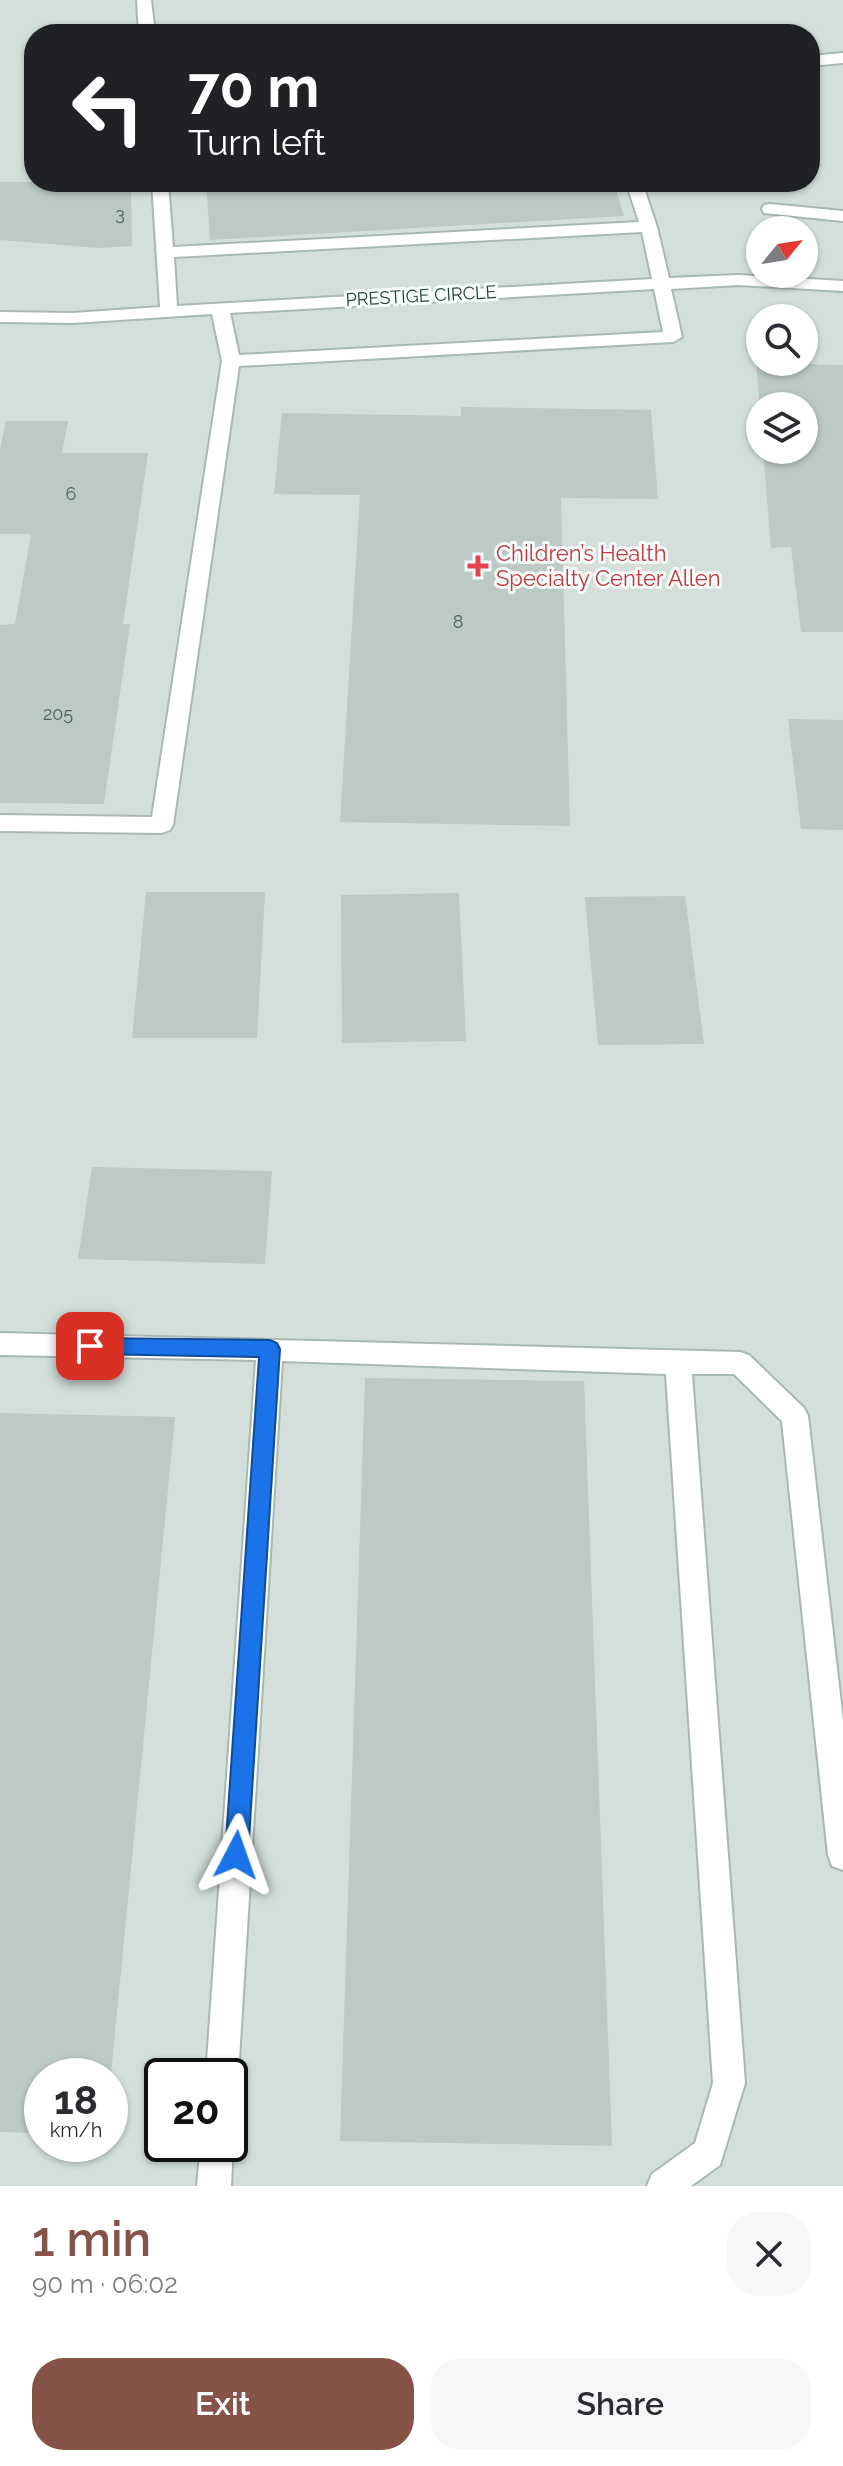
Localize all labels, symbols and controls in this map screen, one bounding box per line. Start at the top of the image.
text: 70 m [188,54,319,120]
icon: left [56,56,160,160]
text: Turn left [188,121,326,163]
house number: 3 [115,203,125,224]
north arrow [746,216,818,288]
map controls [746,216,818,464]
street label: PRESTIGE CIRCLE [345,281,497,310]
button: search [746,304,818,376]
button: layers [746,392,818,464]
house number: 6 [66,483,77,504]
place label: Children’s Health Specialty Center Allen [496,540,721,591]
marker: Children’s Health Specialty Center Allen [467,555,489,577]
house number: 8 [453,611,463,632]
house number: 205 [43,703,73,724]
pin [56,1312,124,1380]
icon: arrive [68,1324,112,1368]
position arrow [194,1813,278,1897]
speed limit sign: 20 [144,2058,248,2162]
text: 18 [54,2076,98,2123]
text: km/h [50,2118,102,2142]
text: 1 min [32,2211,151,2267]
button: close [727,2212,811,2296]
text: 90 m · 06:02 [32,2269,178,2299]
button: Exit [32,2358,414,2450]
button: Share [430,2358,811,2450]

